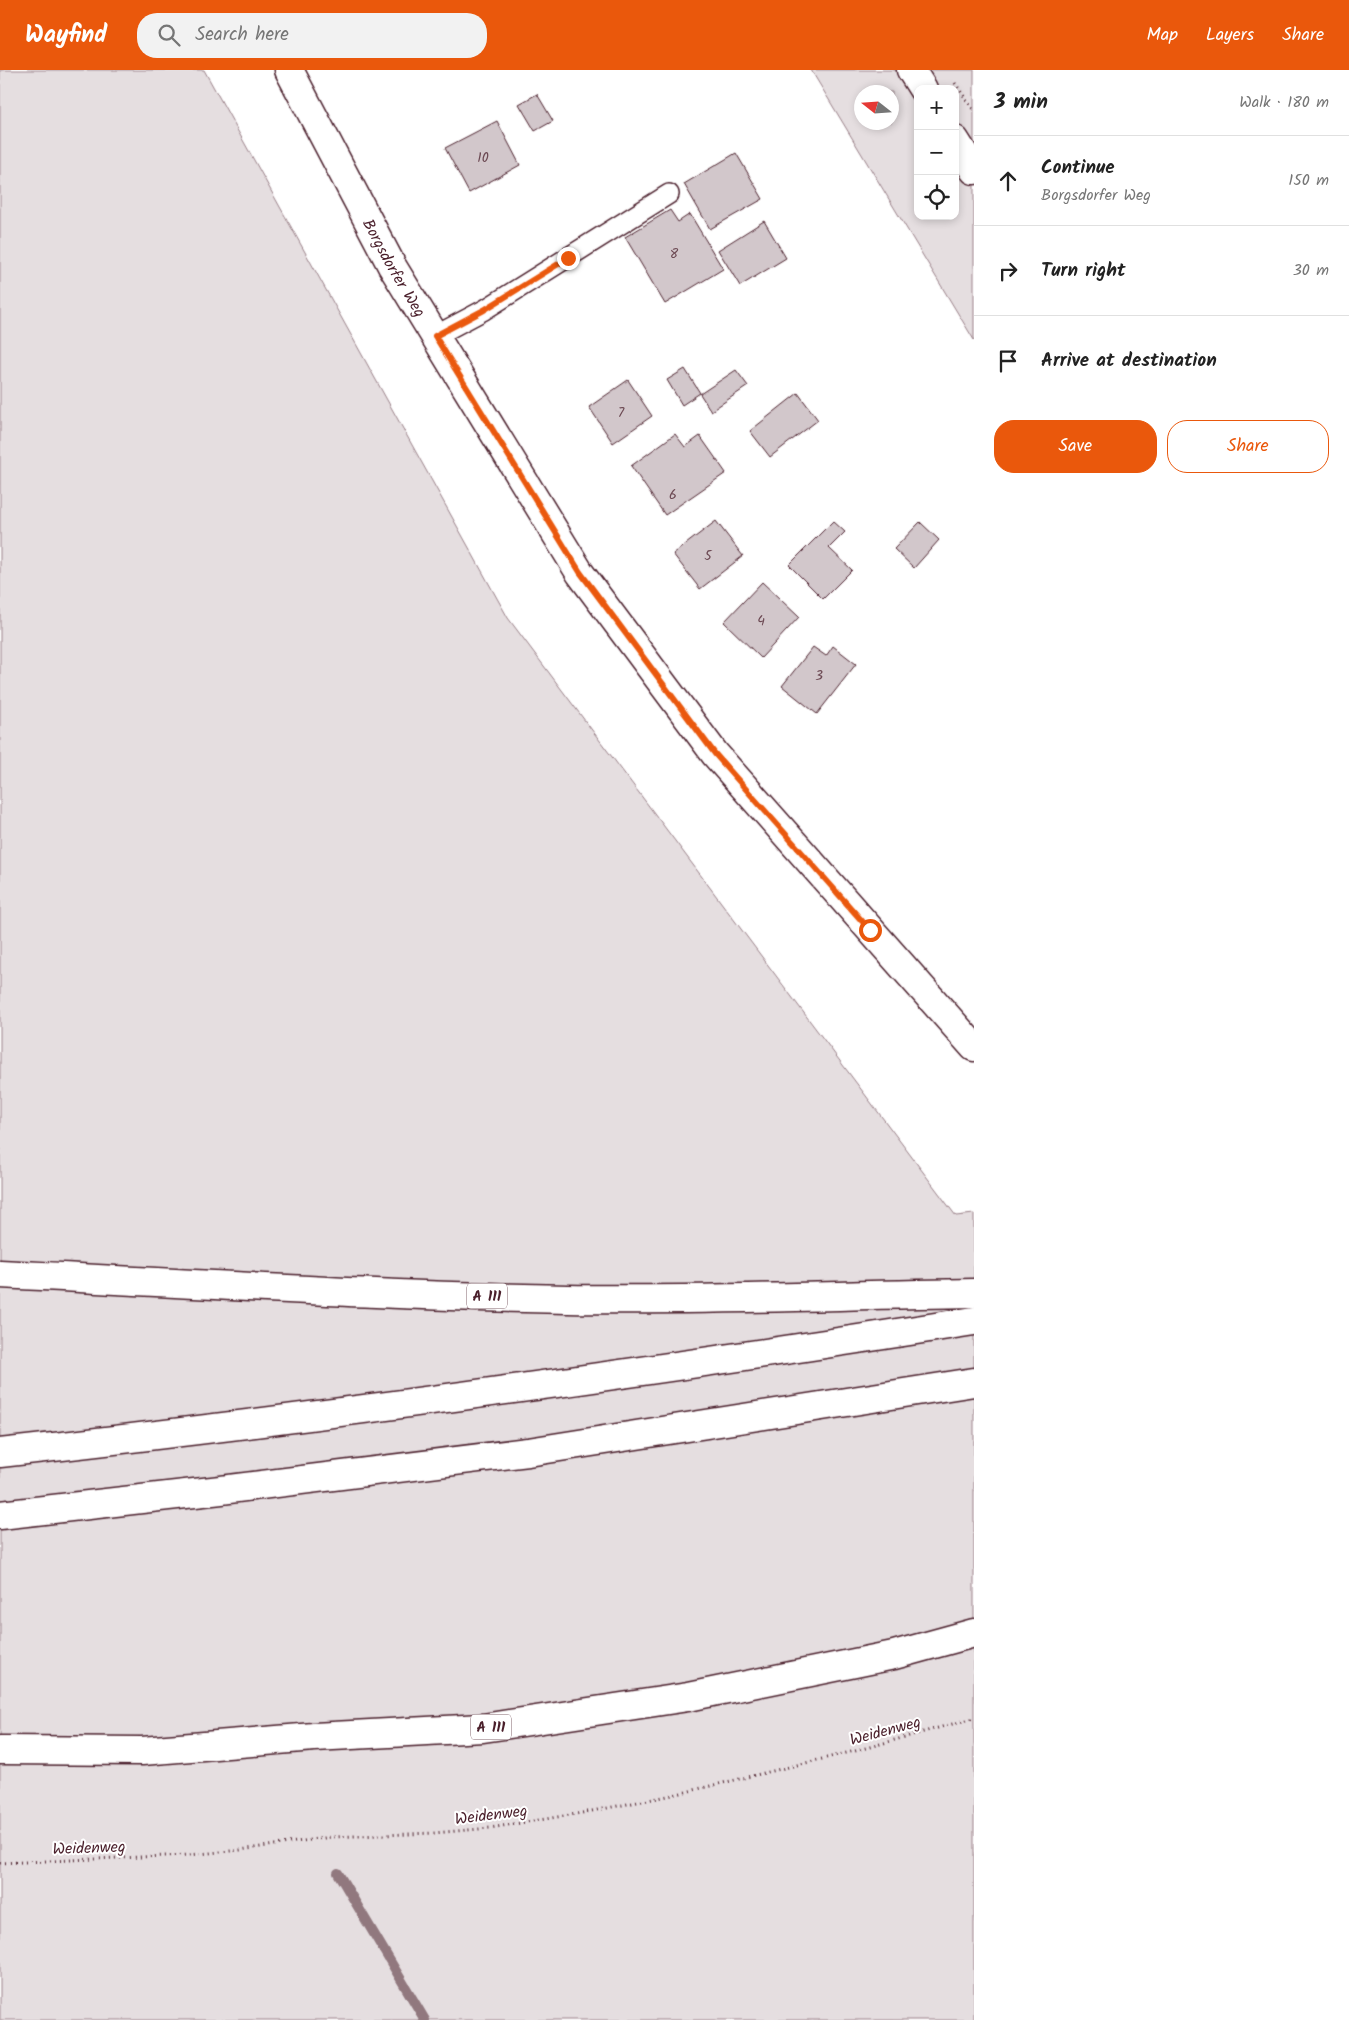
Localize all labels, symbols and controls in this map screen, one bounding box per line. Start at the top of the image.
search box [137,13,487,58]
text: Wayfind [25,16,107,55]
text: Search here [195,20,289,50]
icon: search [155,21,183,49]
text: Map [1147,21,1178,50]
text: Layers [1206,21,1254,50]
text: Share [1282,21,1324,50]
north arrow [854,85,899,130]
map controls [914,85,959,220]
button: + [914,85,959,130]
text: 3 min [994,86,1048,119]
text: Walk · 180 m [1239,90,1329,115]
button: − [914,130,959,175]
house number: 10 [477,147,489,169]
text: Continue [1041,153,1114,183]
icon: ahead [994,167,1022,195]
text: 150 m [1288,168,1329,193]
button: locate [914,175,959,220]
text: Borgsdorfer Weg [1041,183,1151,208]
street label: Borgsdorfer Weg [355,214,431,322]
house number: 8 [670,243,679,265]
route end [557,247,580,270]
text: Turn right [1041,256,1126,286]
icon: right [994,257,1022,285]
text: 30 m [1293,258,1329,283]
text: Arrive at destination [1041,346,1217,376]
icon: arrive [994,347,1022,375]
house number: 7 [618,402,625,424]
button: Save [994,420,1157,473]
button: Share [1167,420,1329,473]
house number: 6 [669,484,677,506]
house number: 5 [704,545,713,567]
house number: 4 [757,610,765,632]
house number: 3 [815,665,823,687]
route start [859,919,882,942]
road number: A 111 [467,1284,507,1308]
street label: Weidenweg [847,1710,924,1753]
road number: A 111 [471,1714,511,1740]
street label: Weidenweg [454,1799,529,1832]
street label: Weidenweg [52,1835,126,1862]

